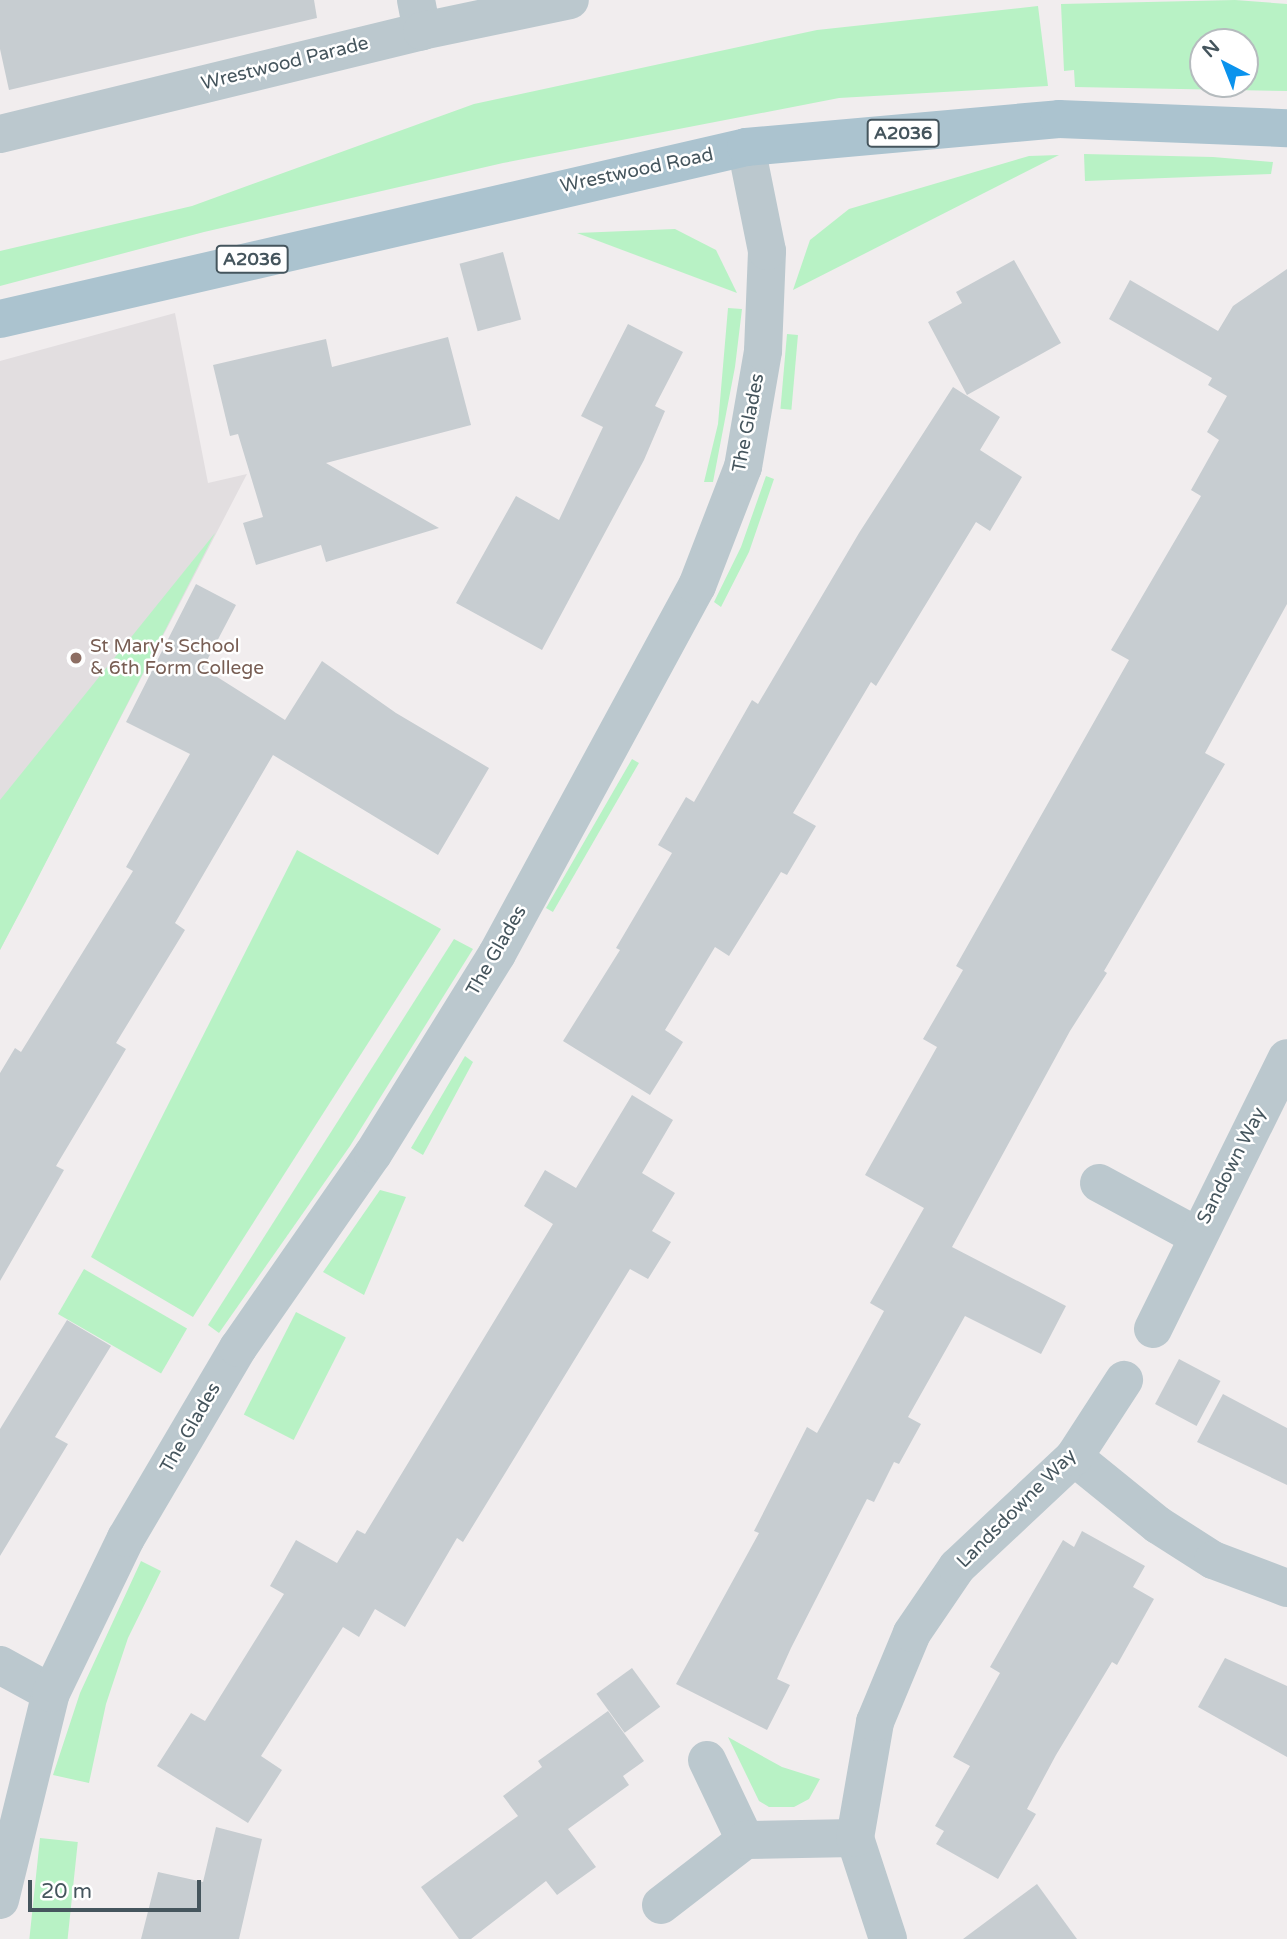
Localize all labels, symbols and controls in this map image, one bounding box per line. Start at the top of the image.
north arrow [1189,28,1259,98]
street label: Wrestwood Parade [199,32,371,96]
text: N [1198,36,1224,62]
road number: A2036 [866,118,940,148]
street label: Wrestwood Road [558,144,716,198]
road number: A2036 [215,244,289,274]
street label: The Glades [728,372,770,474]
place label: St Mary's School & 6th Form College [90,636,264,680]
marker: St Mary's School & 6th Form College [68,650,84,666]
street label: The Glades [462,902,532,1000]
street label: Sandown Way [1193,1104,1271,1228]
street label: The Glades [156,1379,226,1477]
street label: Landsdowne Way [953,1445,1081,1573]
scale bar [32,1866,205,1910]
text: 20 m [41,1879,92,1904]

